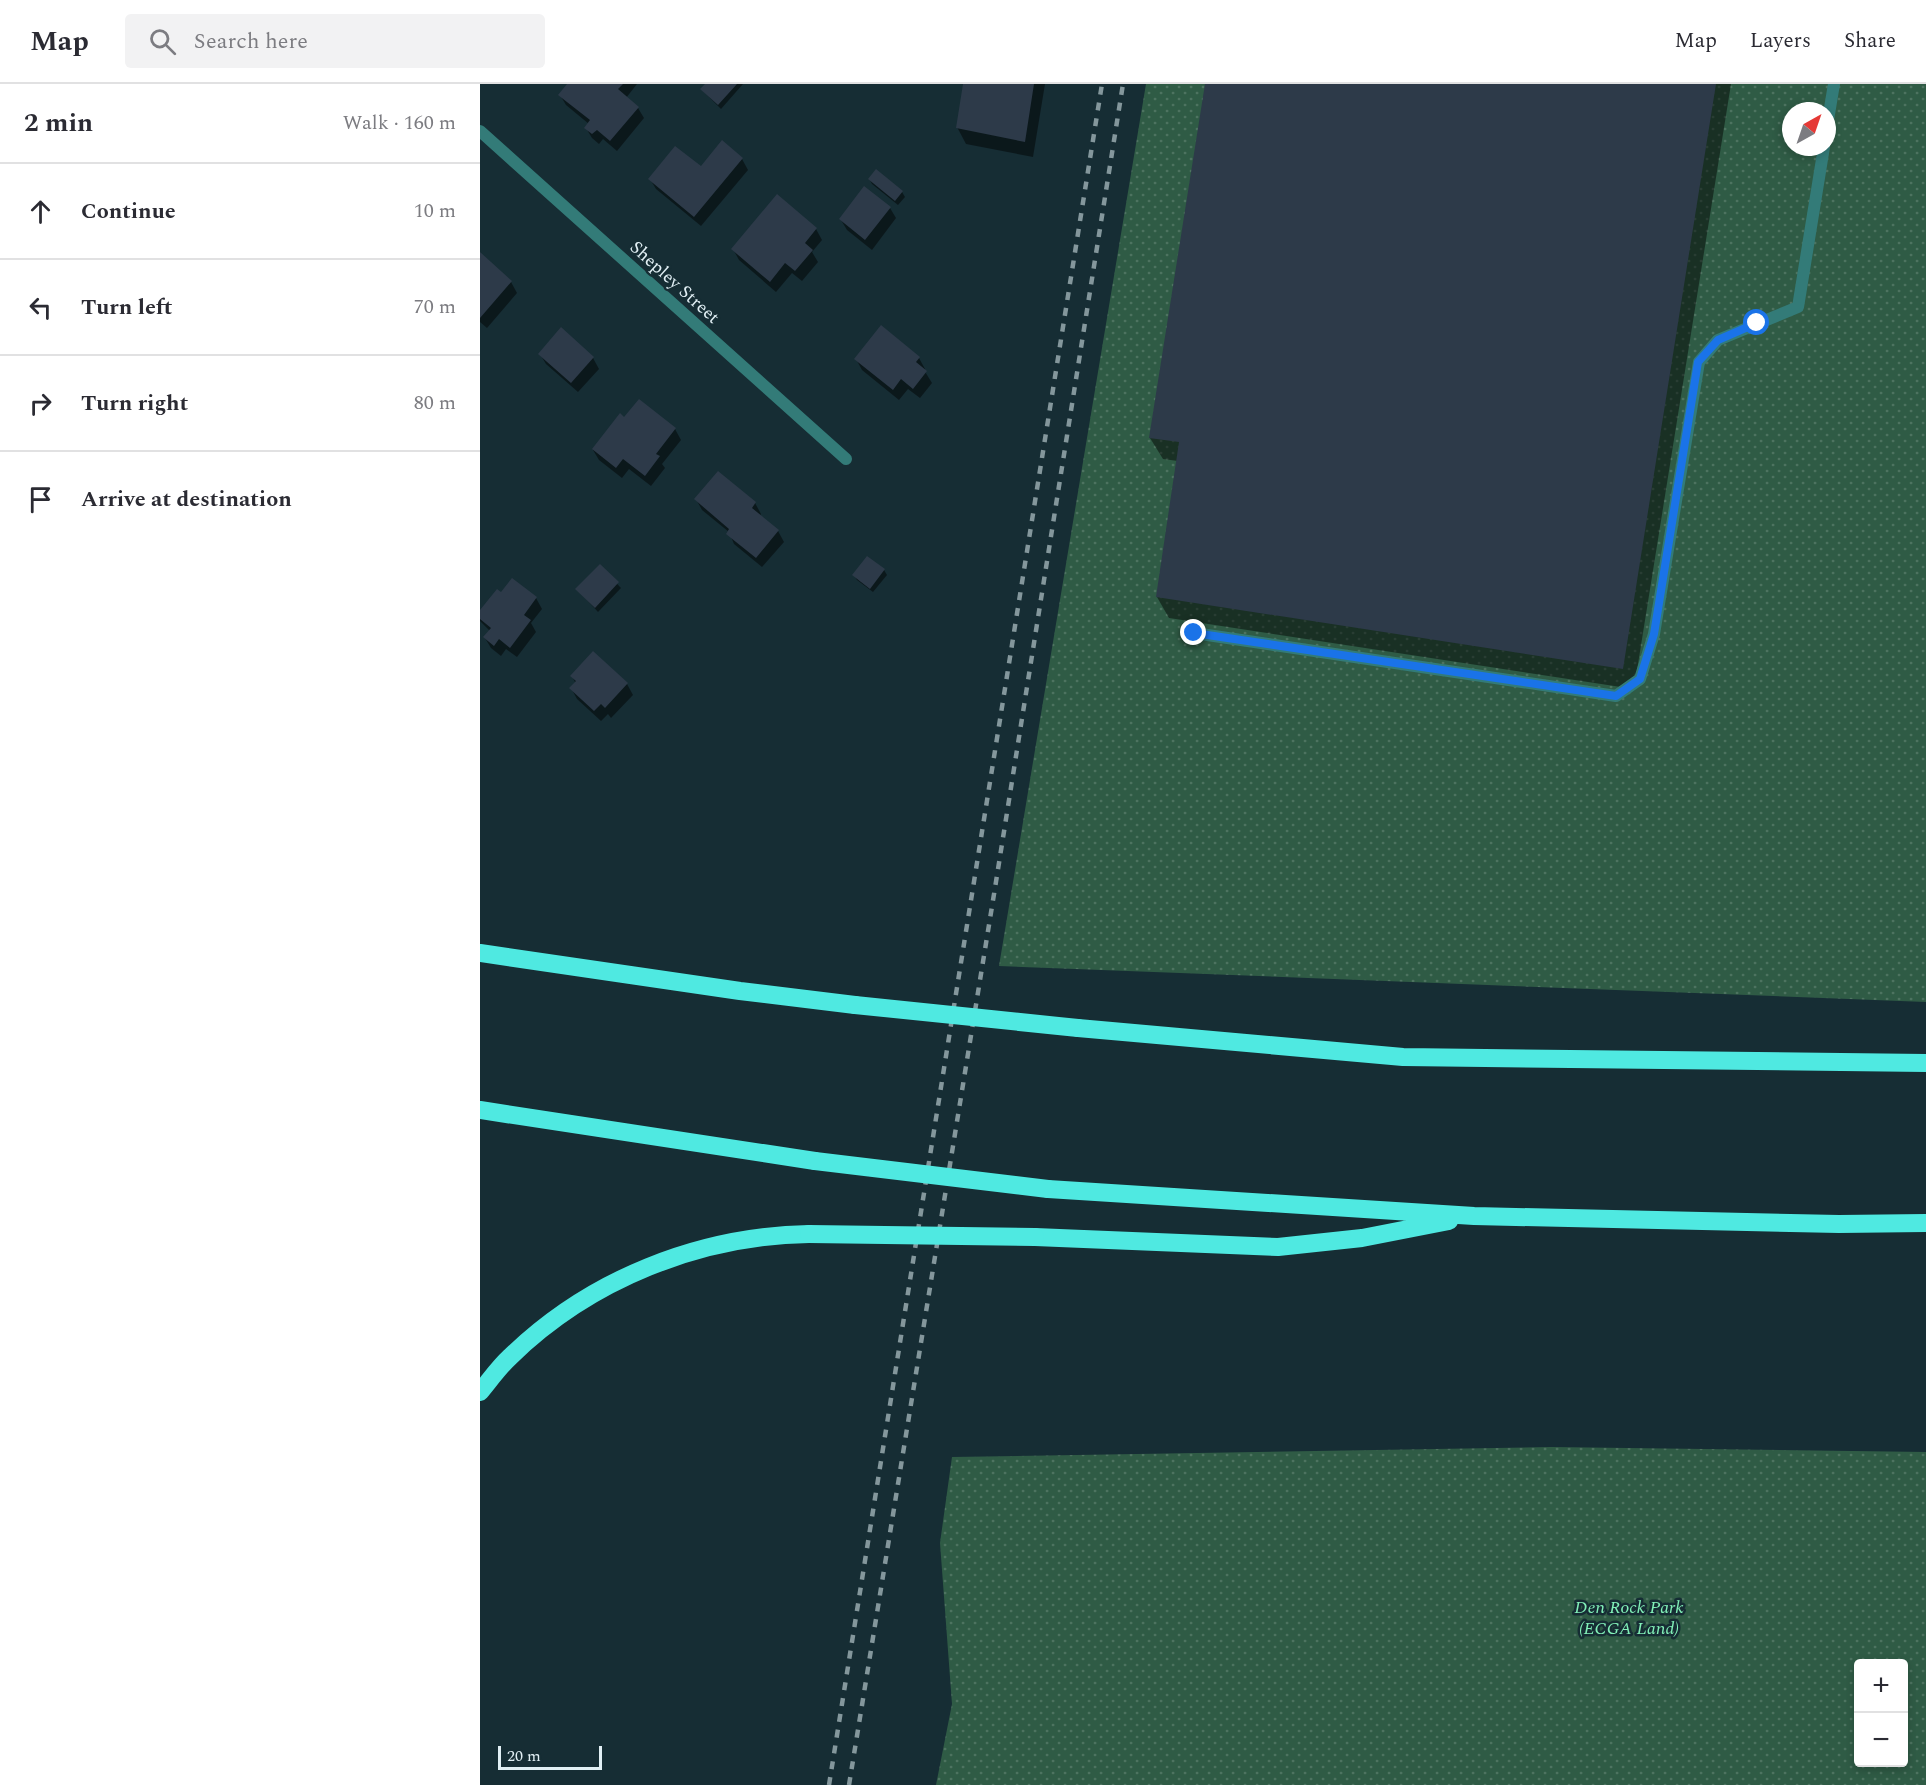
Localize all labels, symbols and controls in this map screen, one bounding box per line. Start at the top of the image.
search box [125,14,545,68]
text: Map [30,20,89,63]
icon: search [146,25,179,58]
text: Search here [194,25,308,58]
text: Map [1675,25,1717,57]
text: Layers [1750,25,1811,57]
text: Share [1844,25,1896,57]
north arrow [1782,102,1836,156]
text: 2 min [24,103,93,143]
text: Walk · 160 m [343,108,456,138]
icon: ahead [24,195,57,228]
text: Continue [81,195,176,228]
text: 10 m [414,196,456,226]
street label: Shepley Street [624,234,726,330]
icon: left [24,291,57,324]
text: Turn left [81,291,173,324]
text: 70 m [414,292,456,322]
route start [1743,309,1769,335]
icon: right [24,387,57,420]
text: Turn right [81,387,188,420]
text: 80 m [414,388,456,418]
icon: arrive [24,483,57,516]
text: Arrive at destination [81,483,292,516]
route end [1180,619,1206,645]
park label: Den Rock Park (ECGA Land) [1574,1594,1684,1642]
map controls [1854,1659,1908,1767]
button: + [1854,1659,1908,1713]
button: − [1854,1713,1908,1767]
scale bar [498,1743,602,1770]
text: 20 m [507,1744,541,1768]

